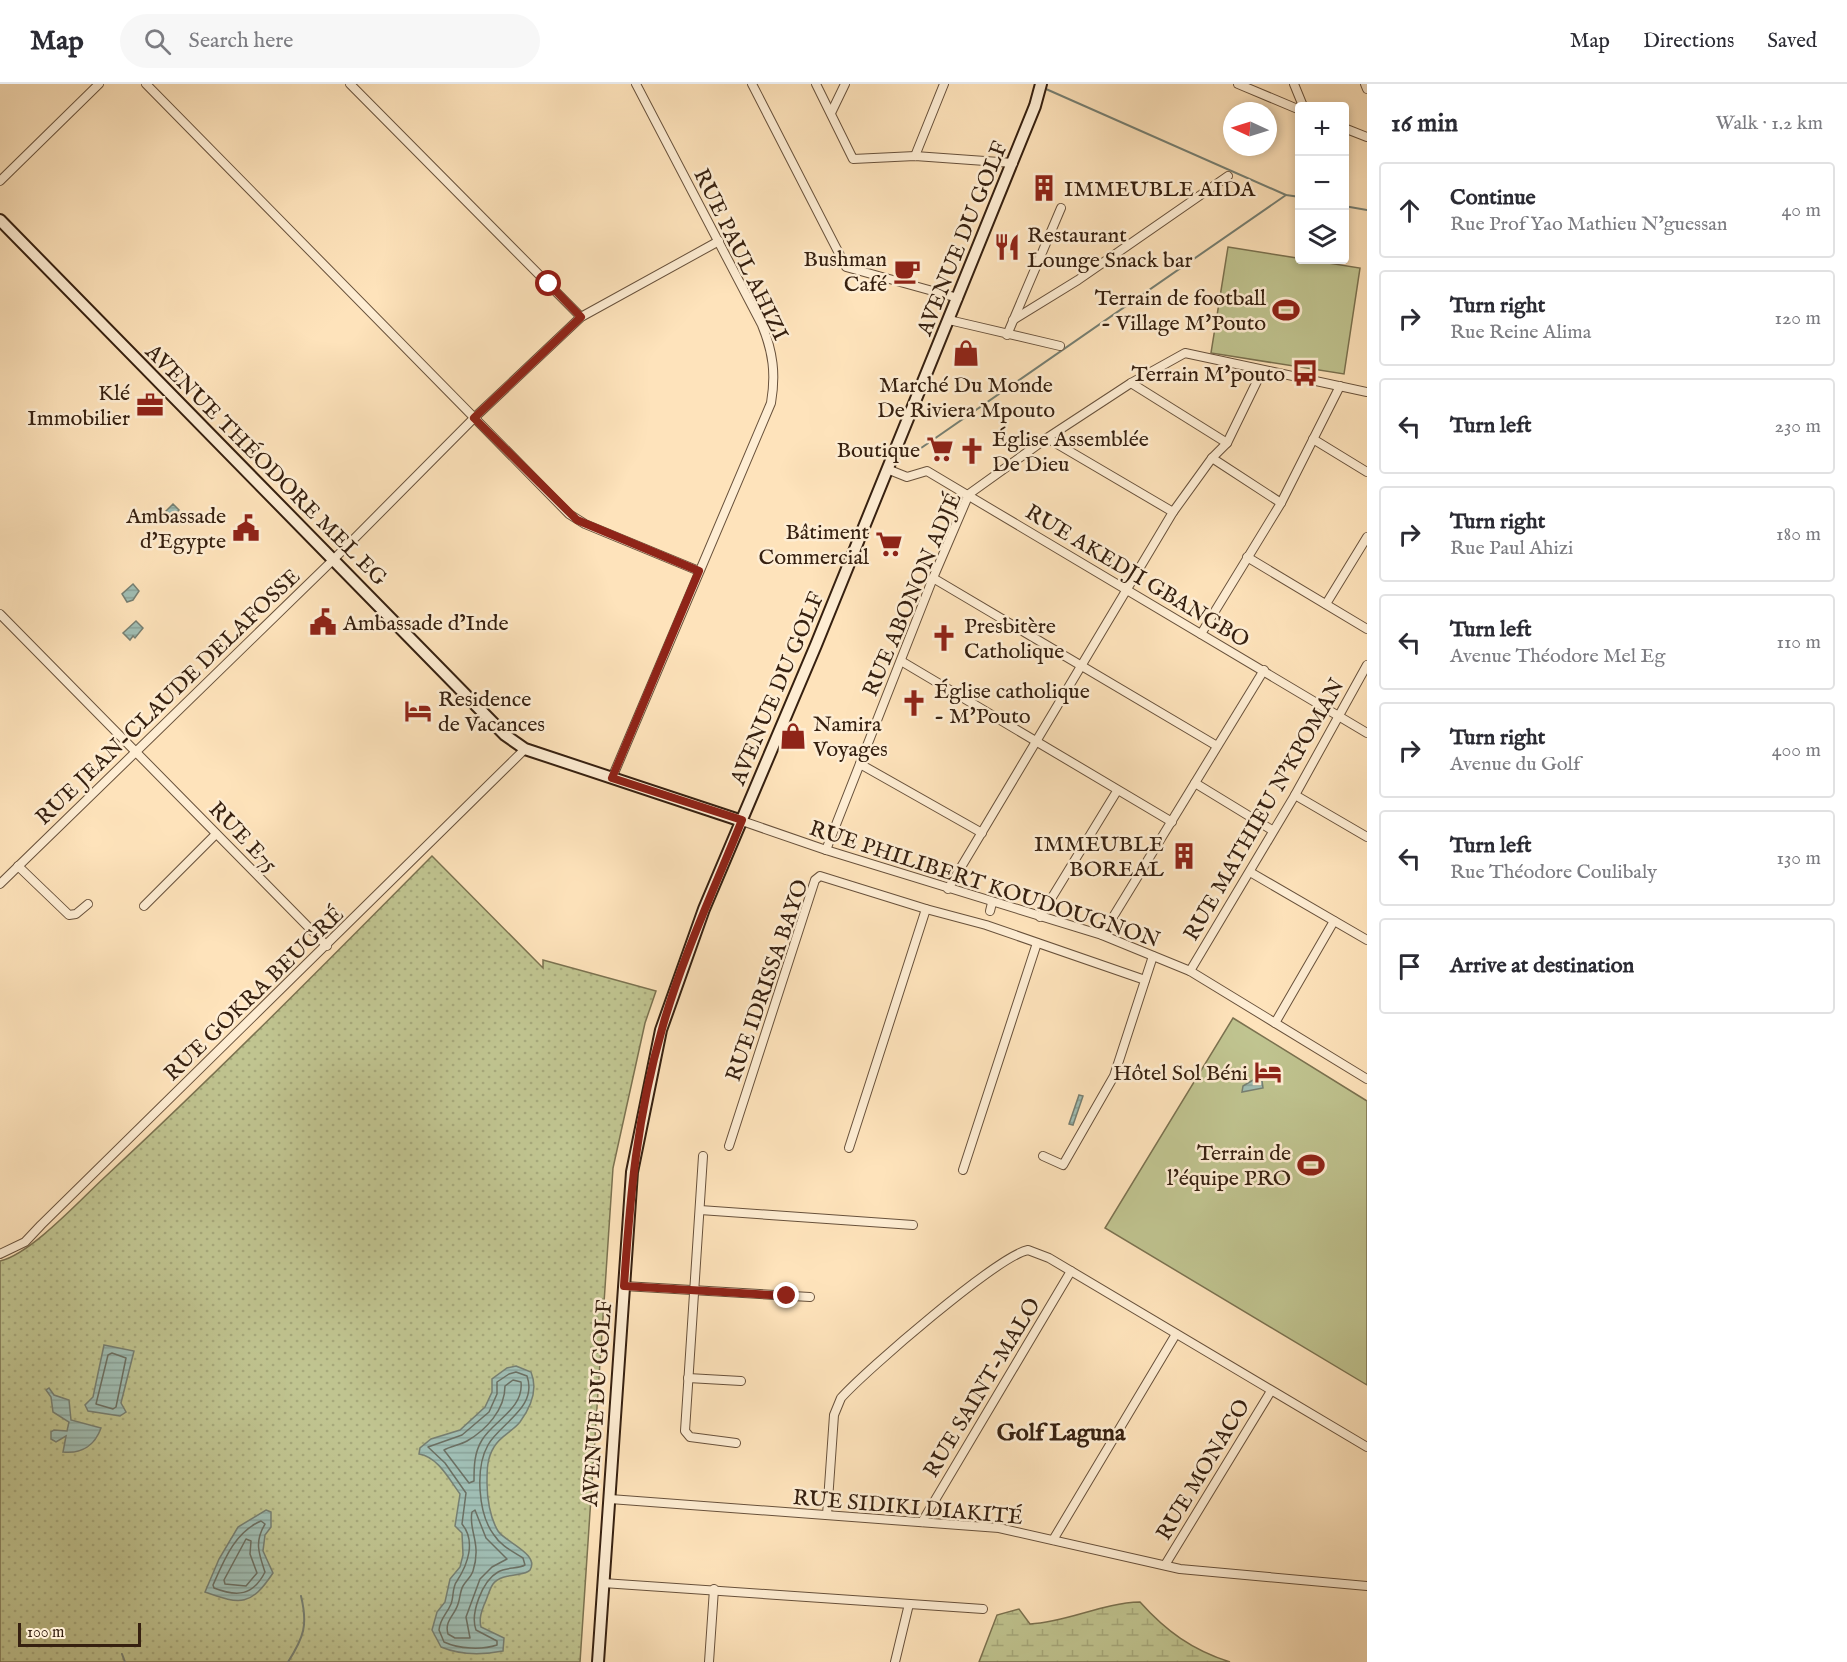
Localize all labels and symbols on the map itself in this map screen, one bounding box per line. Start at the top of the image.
north arrow [1223,102,1277,156]
street label: AVENUE DU GOLF [911,138,1015,341]
street label: RUE PAUL AHIZI [686,164,794,345]
building icon: IMMEUBLE AIDA [1029,173,1059,203]
place label: IMMEUBLE AIDA [1064,176,1256,204]
place label: Restaurant Lounge Snack bar [1027,222,1192,275]
restaurant icon: Restaurant Lounge Snack bar [992,232,1022,262]
place label: Bushman Café [803,246,887,299]
cafe icon: Bushman Café [892,256,922,286]
route start [535,270,561,296]
place label: Terrain de football - Village M'Pouto [1095,285,1266,338]
sports icon: Terrain de football - Village M'Pouto [1271,295,1301,325]
street label: AVENUE THÉODORE MEL EG [138,338,393,593]
shop icon: Marché Du Monde De Riviera Mpouto [951,338,981,368]
bus stop icon: Terrain M'pouto [1290,358,1320,388]
place label: Terrain M'pouto [1132,361,1285,389]
place label: Marché Du Monde De Riviera Mpouto [877,372,1055,425]
place label: Klé Immobilier [27,380,130,433]
office icon: Klé Immobilier [135,390,165,420]
place label: Église Assemblée De Dieu [992,426,1149,479]
supermarket icon: Boutique [925,434,955,464]
church icon: Église Assemblée De Dieu [957,436,987,466]
place label: Boutique [837,437,920,465]
street label: RUE ABONON ADJÉ [857,489,968,701]
street label: RUE AKEDJI GBANGBO [1020,499,1254,655]
place label: Ambassade d'Egypte [125,503,226,556]
public building icon: Ambassade d'Egypte [231,513,261,543]
place label: Bâtiment Commercial [758,519,869,572]
supermarket icon: Bâtiment Commercial [874,529,904,559]
street label: RUE JEAN-CLAUDE DELAFOSSE [30,563,307,832]
street label: AVENUE DU GOLF [724,588,831,790]
public building icon: Ambassade d’Inde [308,607,338,637]
place label: Ambassade d’Inde [342,610,509,638]
place label: Presbitère Catholique [964,613,1064,666]
church icon: Presbitère Catholique [929,623,959,653]
street label: RUE MATHIEU N'KPOMAN [1178,674,1352,946]
place label: Église catholique - M'Pouto [934,678,1090,731]
place label: Residence de Vacances [438,686,545,739]
church icon: Église catholique - M'Pouto [899,688,929,718]
hotel icon: Residence de Vacances [403,696,433,726]
place label: Namira Voyages [812,711,888,764]
shop icon: Namira Voyages [778,721,808,751]
street label: RUE E75 [202,796,283,879]
street label: RUE PHILIBERT KOUDOUGNON [806,815,1163,955]
place label: IMMEUBLE BOREAL [1034,831,1164,884]
building icon: IMMEUBLE BOREAL [1169,841,1199,871]
street label: RUE IDRISSA BAYO [720,876,816,1085]
street label: RUE GOKRA BEUGRÉ [159,901,350,1088]
hotel icon: Hôtel Sol Béni [1253,1057,1283,1087]
place label: Hôtel Sol Béni [1113,1060,1248,1088]
place label: Terrain de l'équipe PRO [1167,1140,1291,1193]
sports icon: Terrain de l'équipe PRO [1296,1150,1326,1180]
route end [773,1282,799,1308]
street label: RUE SAINT-MALO [918,1293,1047,1483]
street label: AVENUE DU GOLF [577,1299,619,1508]
street label: RUE MONACO [1150,1394,1257,1546]
district label: Golf Laguna [997,1418,1126,1449]
street label: RUE SIDIKI DIAKITÉ [792,1484,1024,1532]
scale bar [18,1620,141,1648]

